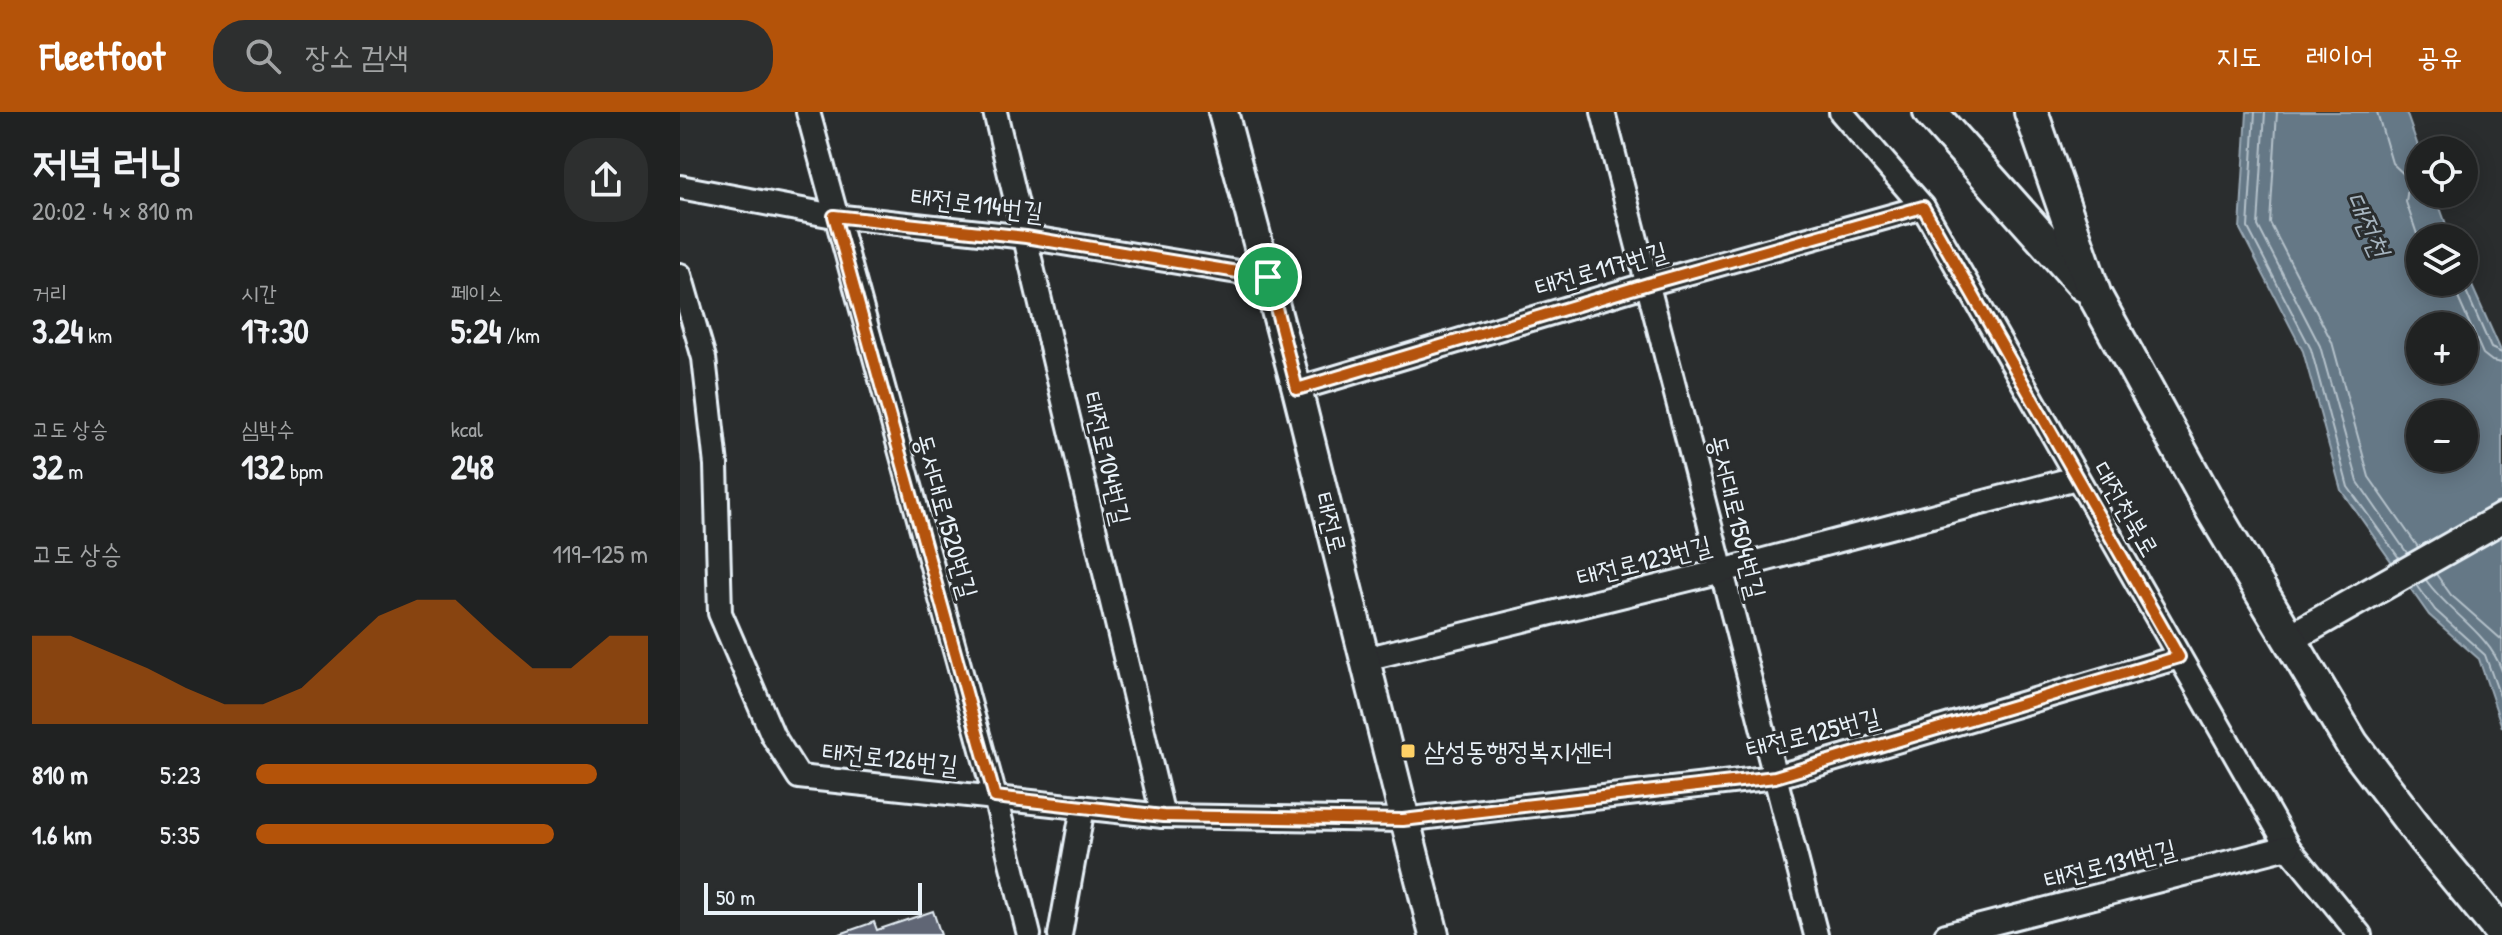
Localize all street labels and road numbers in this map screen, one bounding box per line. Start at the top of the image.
street label: 태전로114번길 [909,178,1045,229]
street label: 태전로117번길 [1531,233,1671,304]
street label: 태전로104번길 [1075,388,1140,528]
street label: 동서대로1520번길 [906,429,987,602]
street label: 동서대로1504번길 [1700,431,1775,602]
street label: 대전천북로 [2085,455,2168,563]
street label: 태전로 [1307,488,1356,558]
street label: 태전로123번길 [1573,527,1715,594]
street label: 태전로125번길 [1742,699,1884,766]
street label: 태전로126번길 [820,733,960,782]
street label: 태전로131번길 [2040,830,2180,897]

